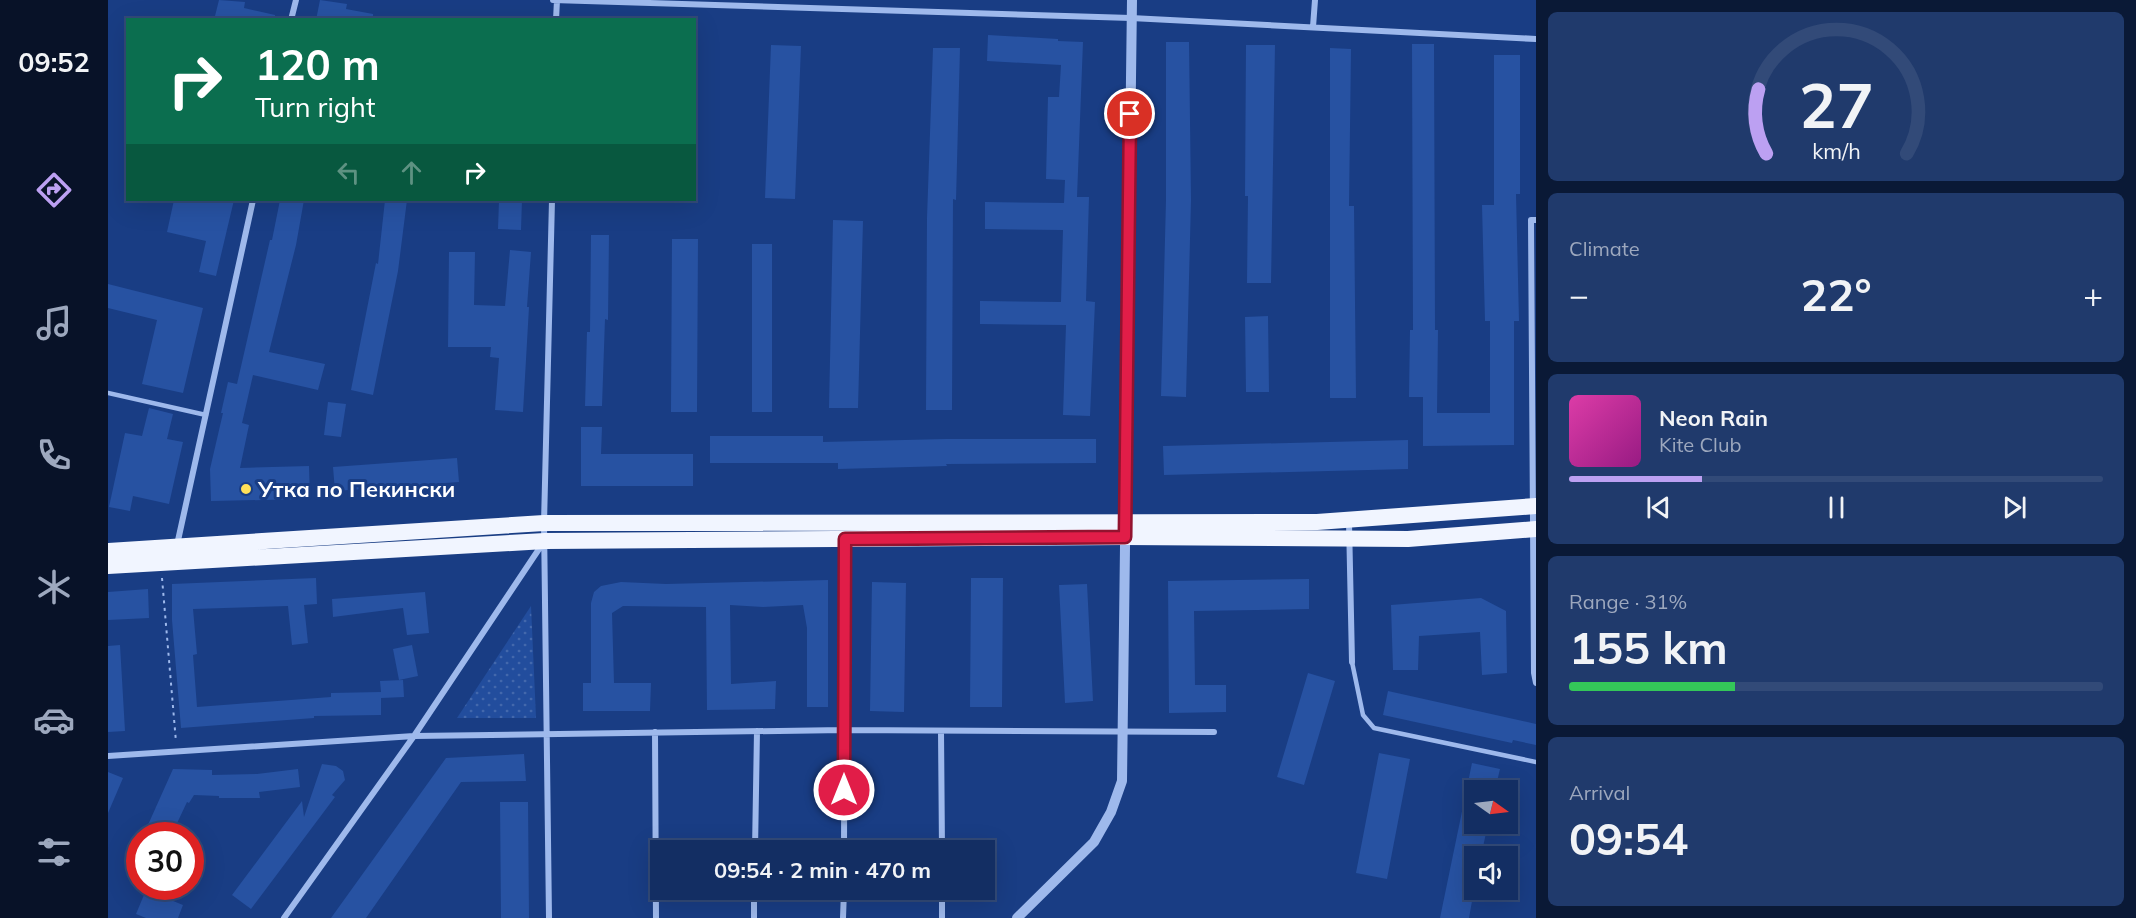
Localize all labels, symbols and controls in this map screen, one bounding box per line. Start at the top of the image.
text: 120 m [255,38,380,91]
icon: right [156,42,234,120]
text: 09:52 [18,45,90,79]
text: 27 [1799,65,1873,144]
pin [1104,88,1155,139]
text: Turn right [255,90,375,124]
icon: arrive [1113,97,1146,130]
text: km/h [1812,137,1860,164]
icon: left [332,156,365,189]
icon: ahead [395,156,428,189]
icon: right [458,156,491,189]
icon: directions [33,169,75,211]
text: Climate [1569,236,1640,261]
text: 22° [1800,266,1872,322]
text: − [1569,274,1589,315]
text: + [2083,274,2103,315]
icon: music [33,302,75,344]
text: Neon Rain [1659,404,1768,432]
text: Kite Club [1659,432,1741,457]
icon: phone [33,434,75,476]
place label: Утка по Пекински [257,475,455,503]
marker: Утка по Пекински [239,482,253,496]
icon: previous [1642,491,1675,524]
icon: pause [1820,491,1853,524]
icon: next [1998,491,2031,524]
icon: climate [33,566,75,608]
text: Range · 31% [1569,589,1687,614]
text: 155 km [1569,619,1728,675]
icon: car [33,699,75,741]
position arrow [812,758,876,822]
north arrow [1464,780,1518,834]
map controls [1464,780,1518,900]
text: Arrival [1569,780,1630,805]
text: 09:54 [1569,810,1688,866]
speed limit sign: 30 [126,822,204,900]
icon: filters [33,831,75,873]
button: sound [1464,846,1518,900]
text: 09:54 · 2 min · 470 m [714,856,931,884]

